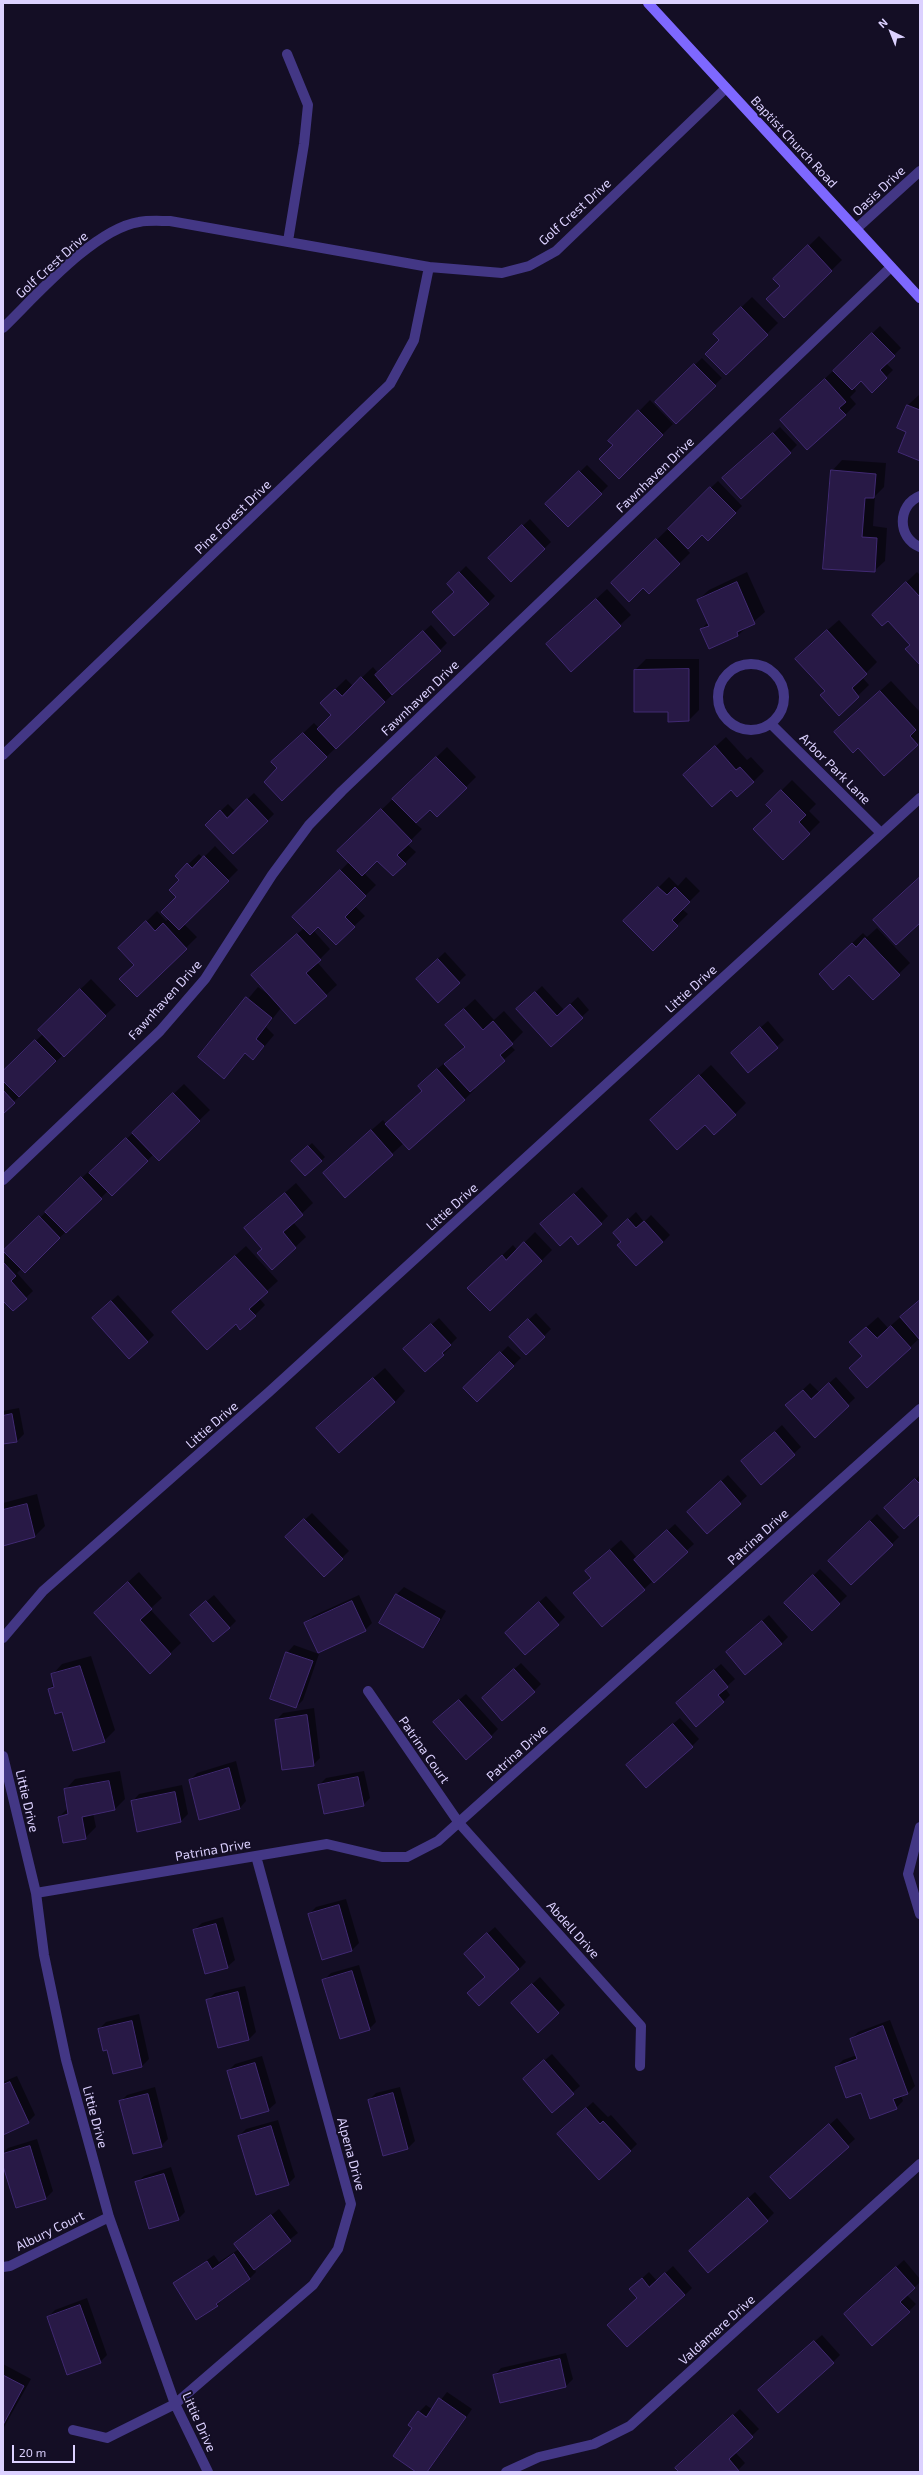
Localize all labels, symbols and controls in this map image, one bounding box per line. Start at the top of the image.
north arrow [871,12,911,52]
text: N [875,15,890,30]
street label: Baptist Church Road [748,93,840,191]
street label: Oasis Drive [850,163,908,219]
street label: Golf Crest Drive [536,175,614,249]
street label: Golf Crest Drive [13,228,91,302]
street label: Fawnhaven Drive [613,434,697,516]
street label: Pine Forest Drive [192,477,274,557]
street label: Fawnhaven Drive [378,657,462,739]
street label: Arbor Park Lane [796,730,874,808]
street label: Fawnhaven Drive [125,957,205,1043]
street label: Littie Drive [662,962,720,1016]
street label: Littie Drive [423,1180,481,1234]
street label: Littie Drive [183,1398,241,1452]
street label: Patrina Drive [724,1506,792,1568]
street label: Patrina Court [395,1714,453,1786]
street label: Patrina Drive [483,1722,551,1784]
street label: Littie Drive [12,1768,42,1834]
street label: Patrina Drive [174,1836,252,1864]
street label: Abdell Drive [543,1898,603,1962]
street label: Littie Drive [79,2084,111,2150]
street label: Alpena Drive [334,2116,368,2192]
street label: Albury Court [13,2208,87,2254]
street label: Valdamere Drive [676,2292,758,2368]
street label: Littie Drive [179,2390,219,2454]
scale bar [14,2437,77,2463]
text: 20 m [19,2445,46,2459]

